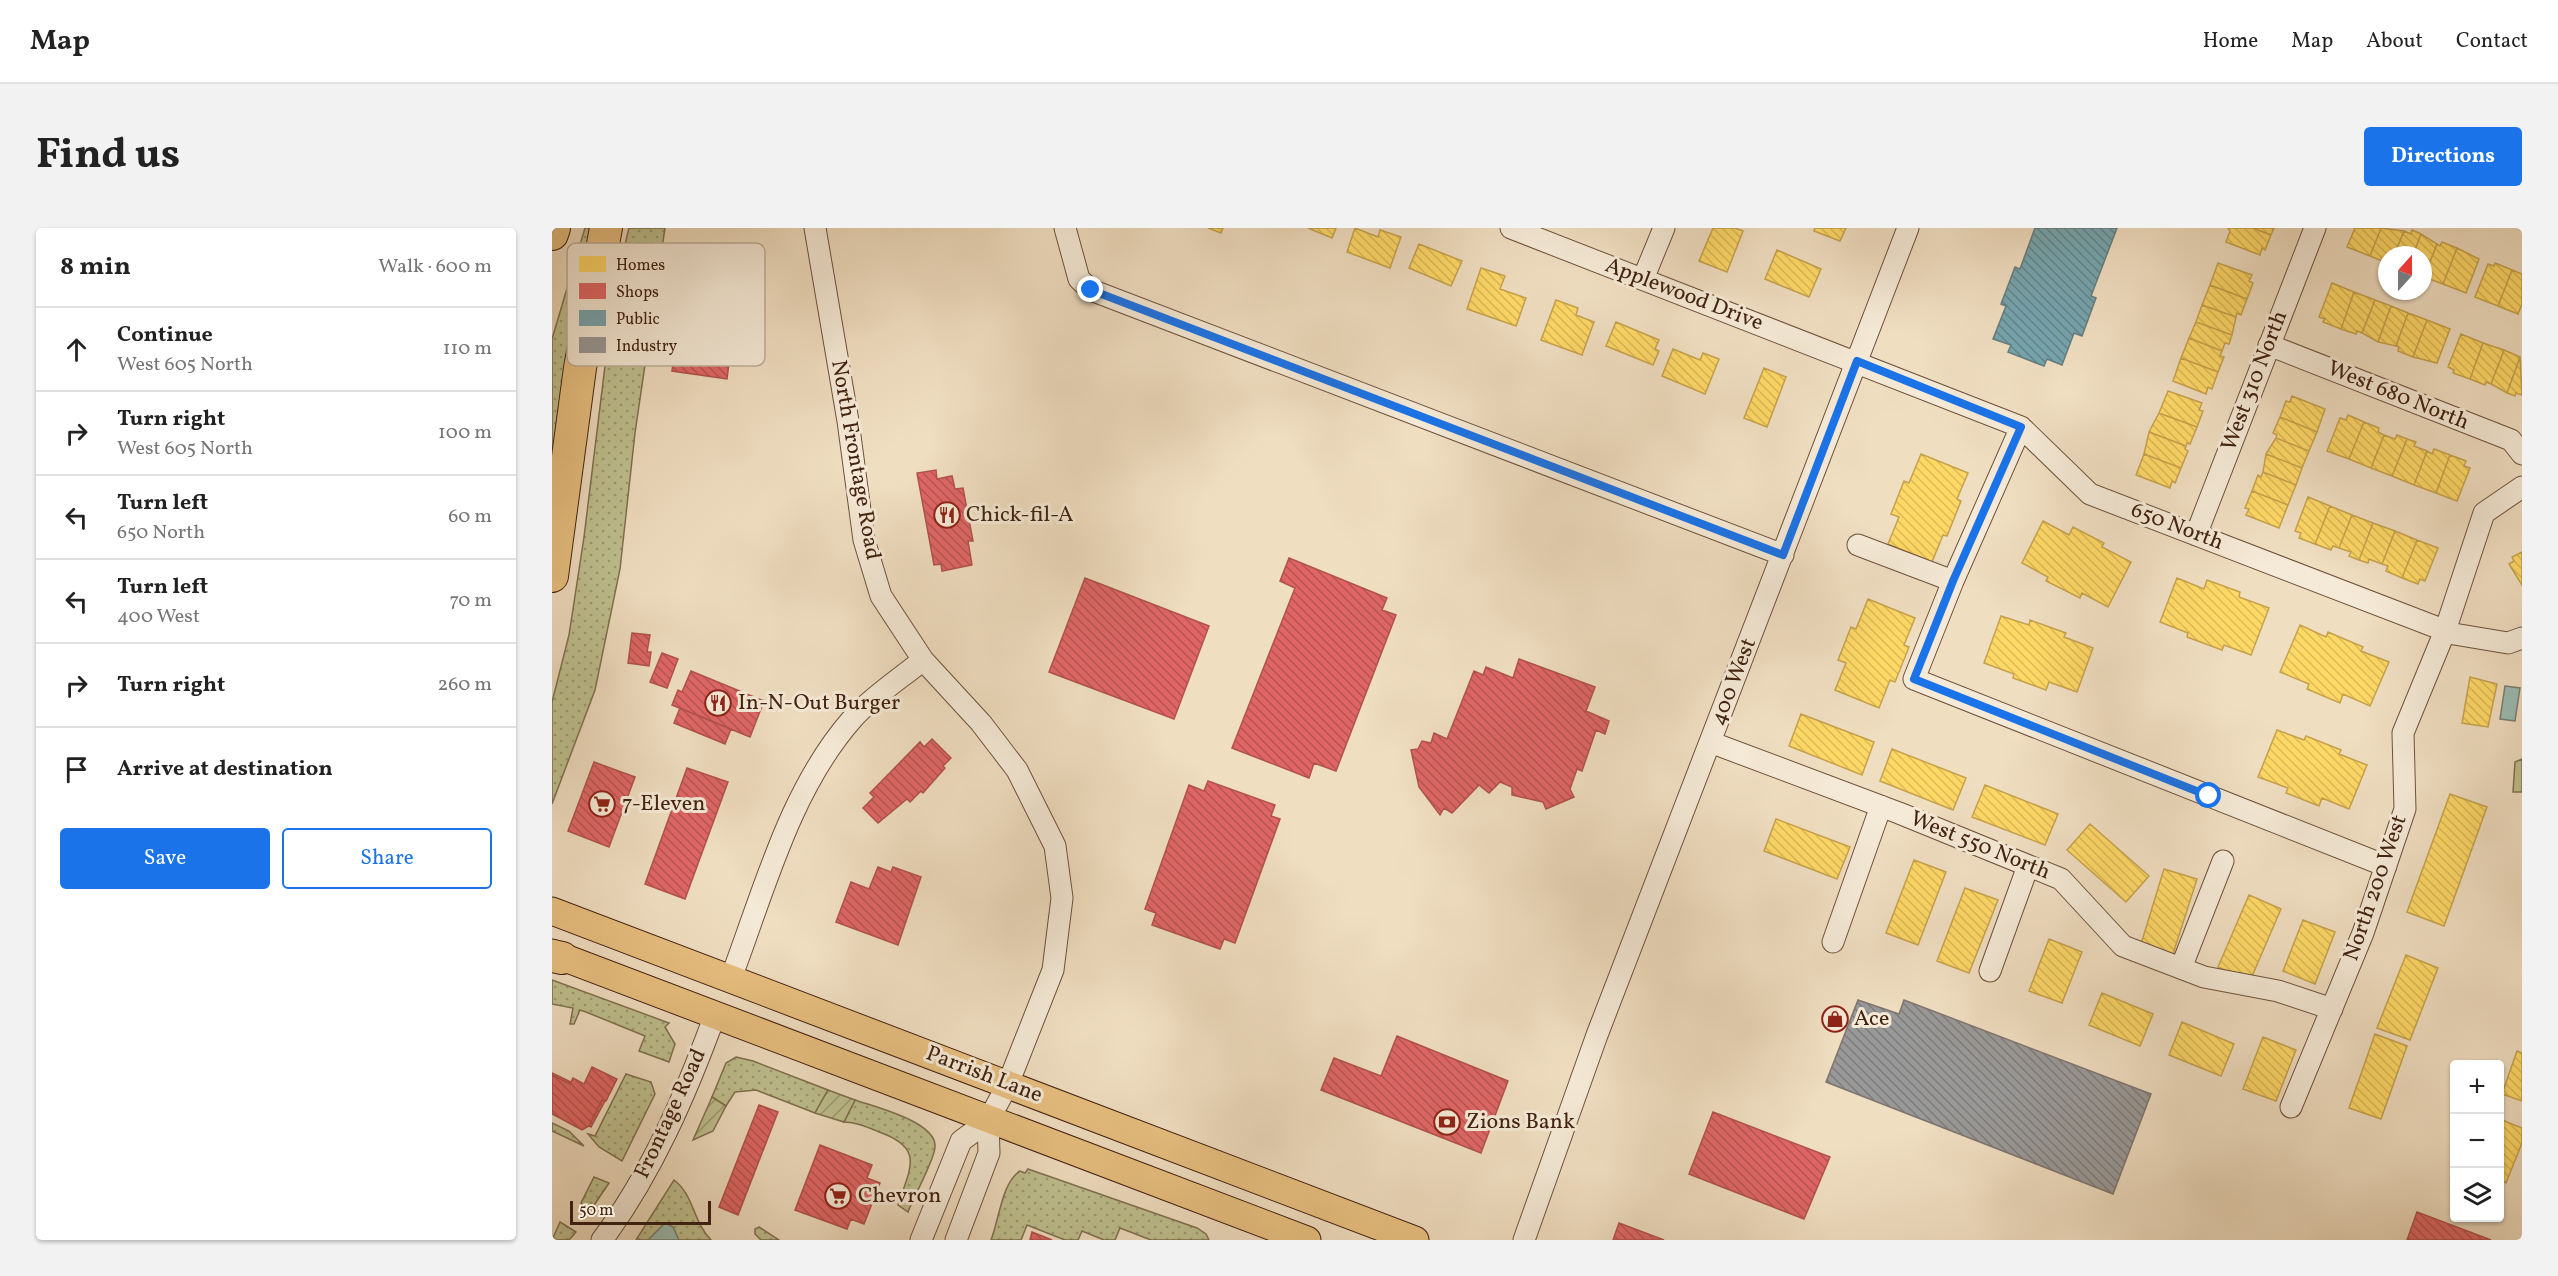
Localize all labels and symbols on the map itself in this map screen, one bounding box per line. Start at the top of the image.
legend [567,243,765,366]
north arrow [2378,246,2432,300]
street label: Applewood Drive [1600,251,1768,339]
text: Homes [616,255,665,277]
route end [1077,276,1103,302]
text: Shops [616,282,659,304]
street label: West 310 North [2214,306,2296,456]
text: Public [616,309,660,331]
text: Industry [616,336,677,358]
street label: West 680 North [2323,353,2473,439]
street label: North Frontage Road [822,358,888,562]
street label: 650 North [2126,495,2228,559]
restaurant icon: Chick-fil-A [932,500,962,530]
place label: Chick-fil-A [966,500,1073,531]
street label: 400 West [1703,634,1765,730]
restaurant icon: In-N-Out Burger [703,688,733,718]
place label: In-N-Out Burger [738,688,900,719]
route start [2195,782,2221,808]
supermarket icon: 7-Eleven [587,789,617,819]
place label: 7-Eleven [622,789,705,820]
street label: West 550 North [1905,804,2055,888]
street label: North 200 West [2337,811,2416,965]
shop icon: Ace [1820,1004,1850,1034]
place label: Ace [1854,1004,1889,1035]
street label: Parrish Lane [921,1039,1047,1111]
street label: Frontage Road [627,1044,715,1184]
bank icon: Zions Bank [1432,1107,1462,1137]
place label: Zions Bank [1466,1107,1575,1138]
supermarket icon: Chevron [823,1181,853,1211]
place label: Chevron [858,1181,941,1212]
scale bar [570,1198,711,1226]

